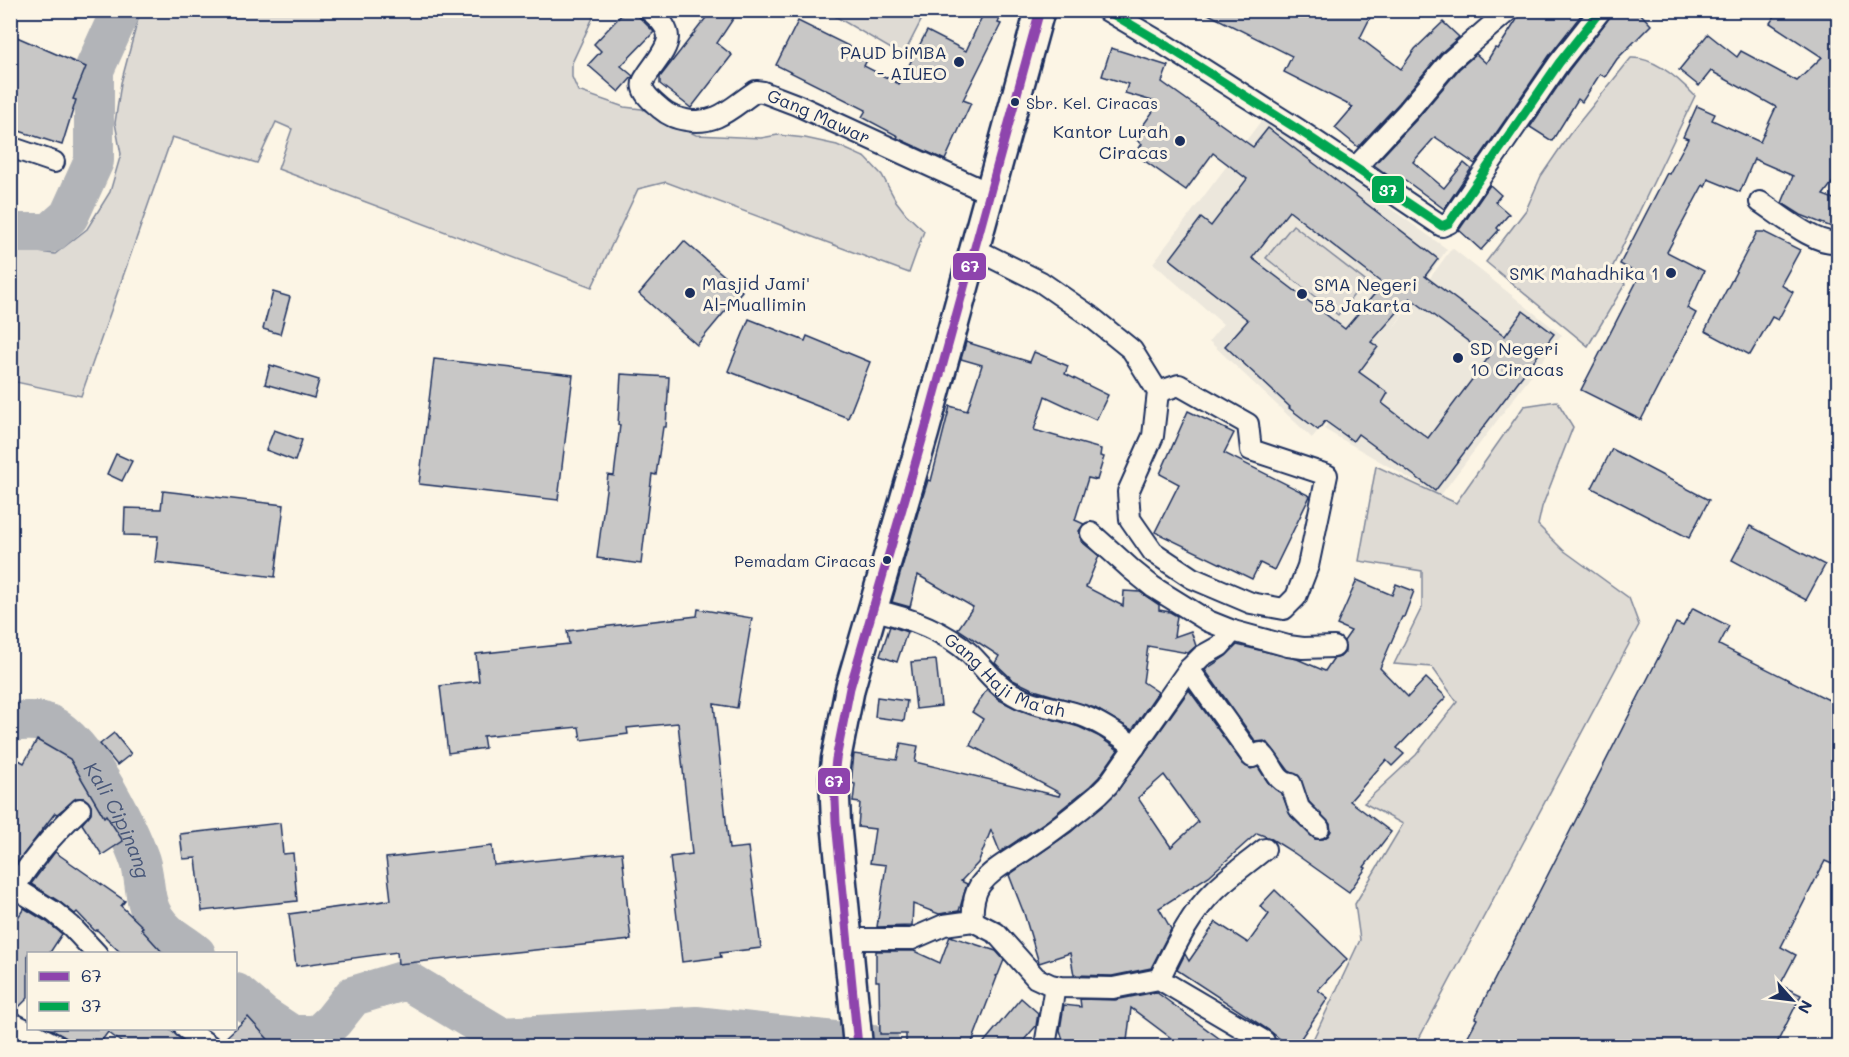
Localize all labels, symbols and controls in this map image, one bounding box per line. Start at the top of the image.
place label: PAUD biMBA - AIUEO [840,40,947,85]
marker: PAUD biMBA - AIUEO [952,55,966,69]
street label: Gang Mawar [764,83,874,149]
place label: Sbr. Kel. Ciracas [1026,92,1158,113]
marker: Sbr. Kel. Ciracas [1009,96,1021,108]
place label: Kantor Lurah Ciracas [1053,119,1168,164]
marker: Kantor Lurah Ciracas [1173,134,1187,148]
line badge: 37 [1371,175,1405,204]
text: 37 [1379,179,1397,200]
line badge: 67 [952,252,987,281]
text: 67 [961,255,979,276]
place label: SMK Mahadhika 1 [1509,261,1659,285]
marker: SMK Mahadhika 1 [1664,266,1678,280]
place label: Masjid Jami' Al-Muallimin [702,271,810,316]
place label: SMA Negeri 58 Jakarta [1314,272,1417,317]
marker: Masjid Jami' Al-Muallimin [683,286,697,300]
marker: SMA Negeri 58 Jakarta [1295,287,1309,301]
place label: SD Negeri 10 Ciracas [1470,336,1564,381]
marker: SD Negeri 10 Ciracas [1451,351,1465,365]
place label: Pemadam Ciracas [734,550,876,571]
marker: Pemadam Ciracas [881,554,893,566]
street label: Gang Haji Ma'ah [940,627,1068,722]
water label: Kali Cipinang [79,756,156,880]
line badge: 67 [817,767,851,795]
text: 67 [825,770,843,791]
legend [27,952,237,1030]
text: 67 [81,963,102,987]
north arrow [1762,970,1822,1030]
text: 37 [81,993,102,1017]
text: N [1794,997,1818,1018]

